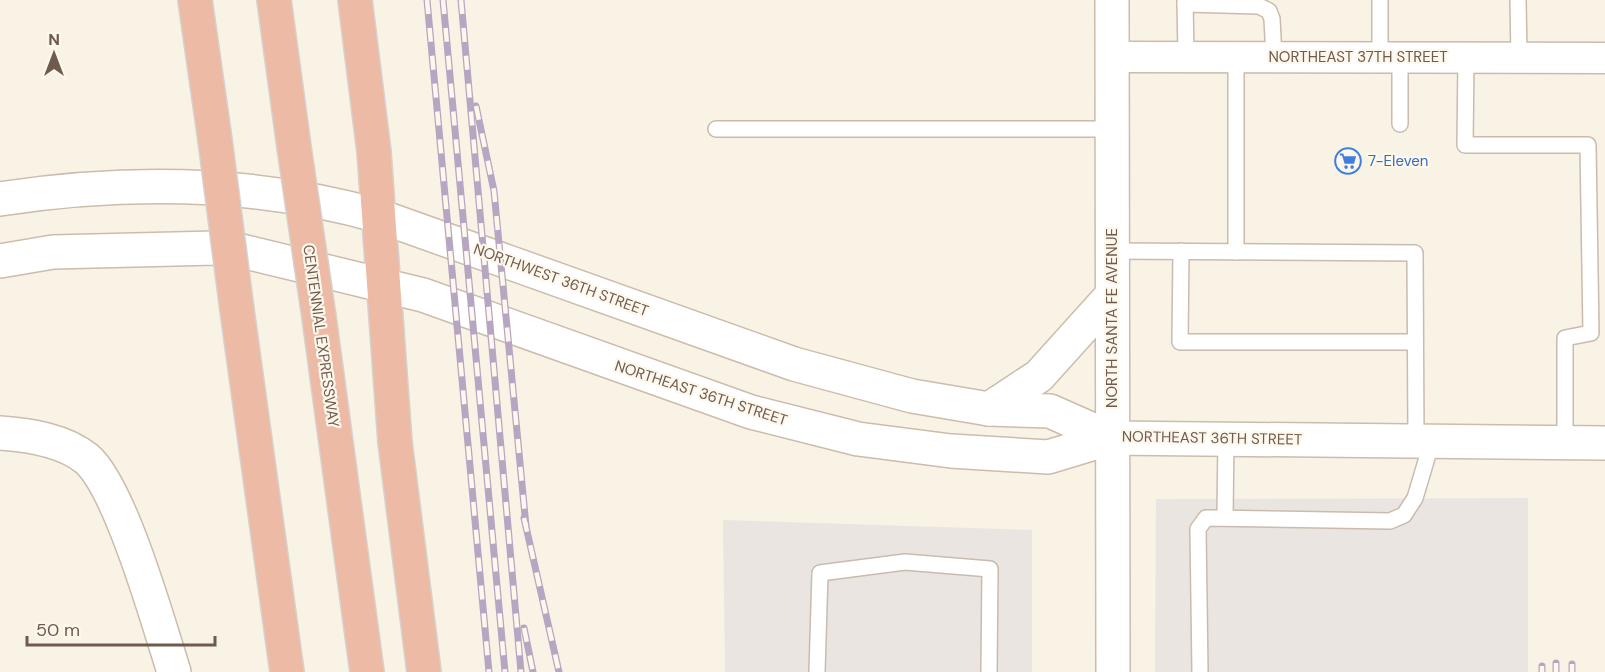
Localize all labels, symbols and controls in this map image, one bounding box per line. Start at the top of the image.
north arrow [24,24,84,84]
text: N [48,29,60,50]
street label: NORTHEAST 37TH STREET [1268,47,1448,67]
supermarket icon: 7-Eleven [1333,146,1363,176]
place label: 7-Eleven [1368,151,1428,171]
street label: NORTH SANTA FE AVENUE [1102,228,1122,408]
street label: NORTHWEST 36TH STREET [471,239,651,321]
street label: CENTENNIAL EXPRESSWAY [298,243,344,429]
street label: NORTHEAST 36TH STREET [612,356,790,430]
street label: NORTHEAST 36TH STREET [1122,426,1302,450]
scale bar [27,609,214,647]
text: 50 m [36,618,80,642]

